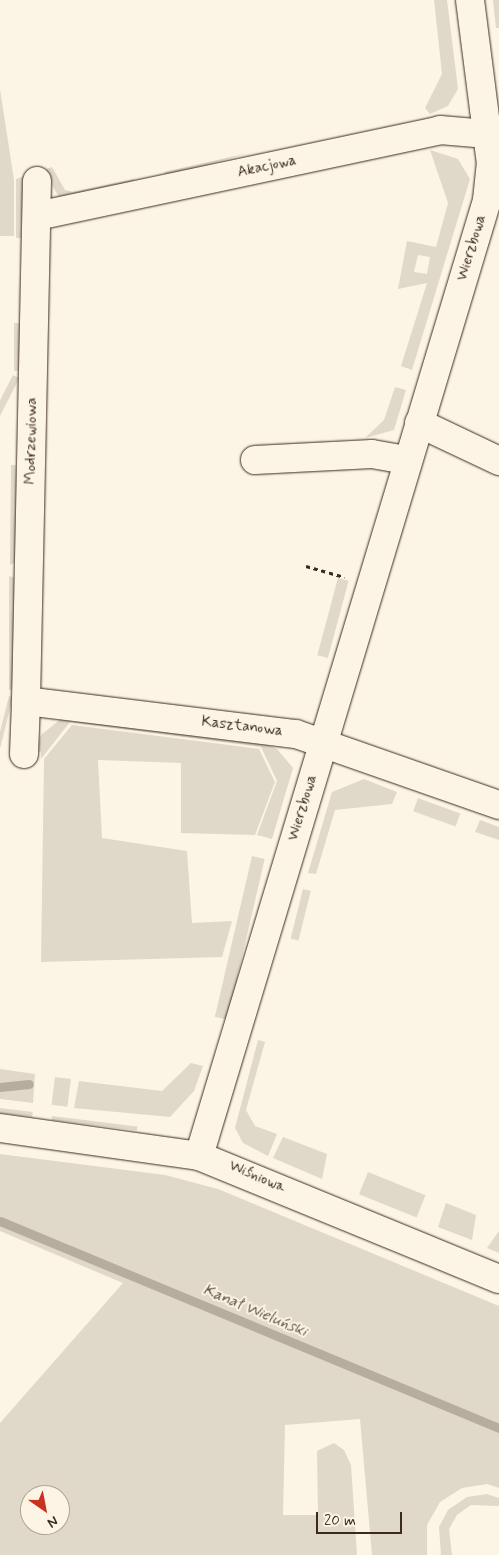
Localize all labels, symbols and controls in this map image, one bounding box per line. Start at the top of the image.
street label: Akacjowa [236,152,298,182]
street label: Wierzbowa [453,213,491,283]
street label: Modrzewiowa [22,397,42,485]
street label: Kasztanowa [200,713,284,741]
street label: Wierzbowa [284,773,322,843]
street label: Wiśniowa [226,1157,288,1197]
water label: Kanał Wieluński [200,1280,310,1342]
north arrow [20,1485,70,1535]
scale bar [319,1502,405,1534]
text: 20 m [324,1511,356,1531]
text: N [44,1512,61,1532]

